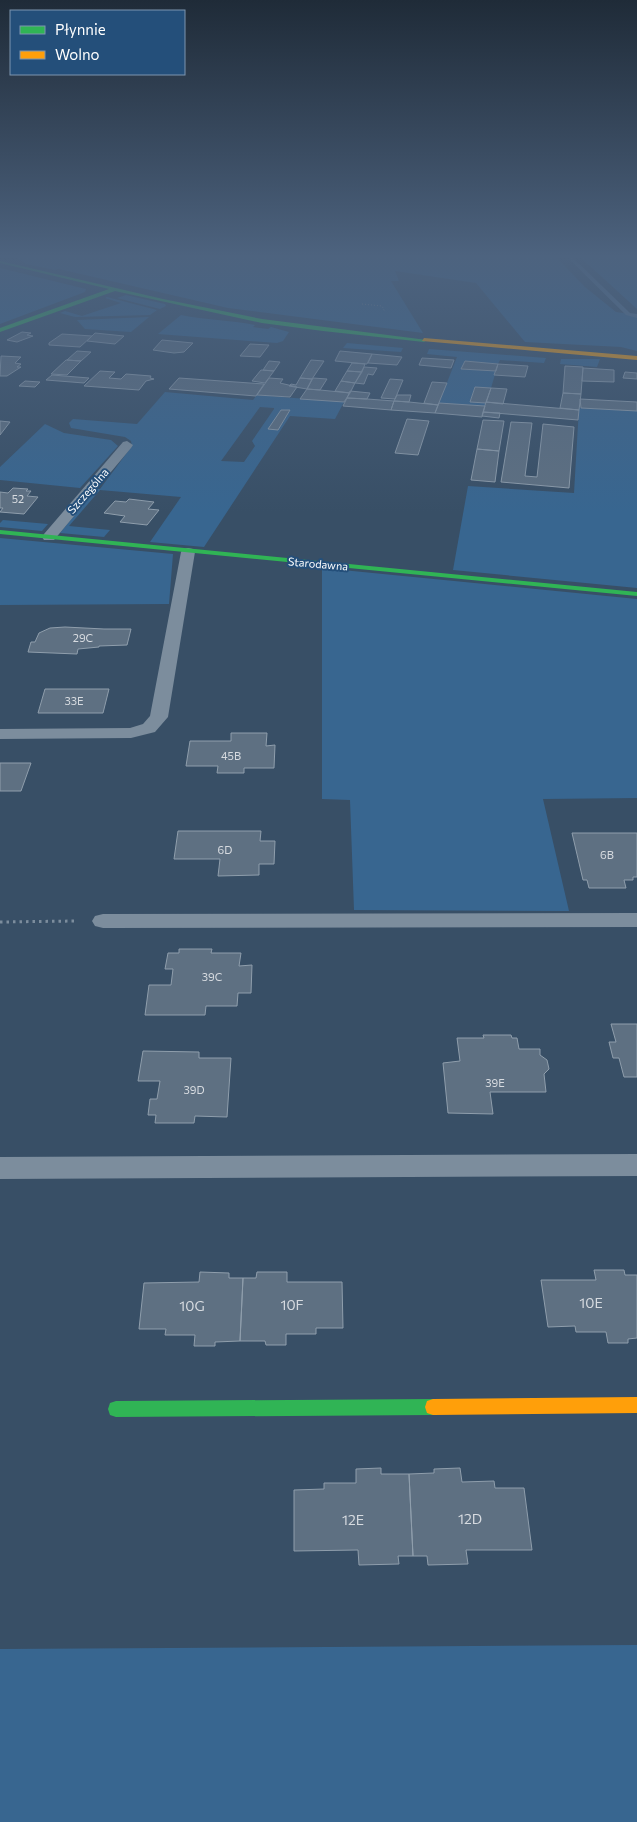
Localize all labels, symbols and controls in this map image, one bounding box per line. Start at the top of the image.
legend [10,10,185,75]
text: Płynnie [55,20,106,38]
text: Wolno [55,45,100,63]
street label: Szczególna [64,465,111,516]
house number: 52 [12,492,24,505]
street label: Starodawna [287,554,349,573]
house number: 29C [73,631,93,644]
house number: 33E [64,694,84,707]
house number: 45B [221,749,241,762]
house number: 6D [218,843,232,856]
house number: 6B [600,848,614,861]
house number: 39C [202,970,222,983]
house number: 39E [485,1076,505,1089]
house number: 39D [183,1083,205,1096]
house number: 10E [579,1294,603,1311]
house number: 10F [280,1296,304,1313]
house number: 10G [179,1297,205,1314]
house number: 12D [458,1510,482,1527]
house number: 12E [342,1511,364,1528]

